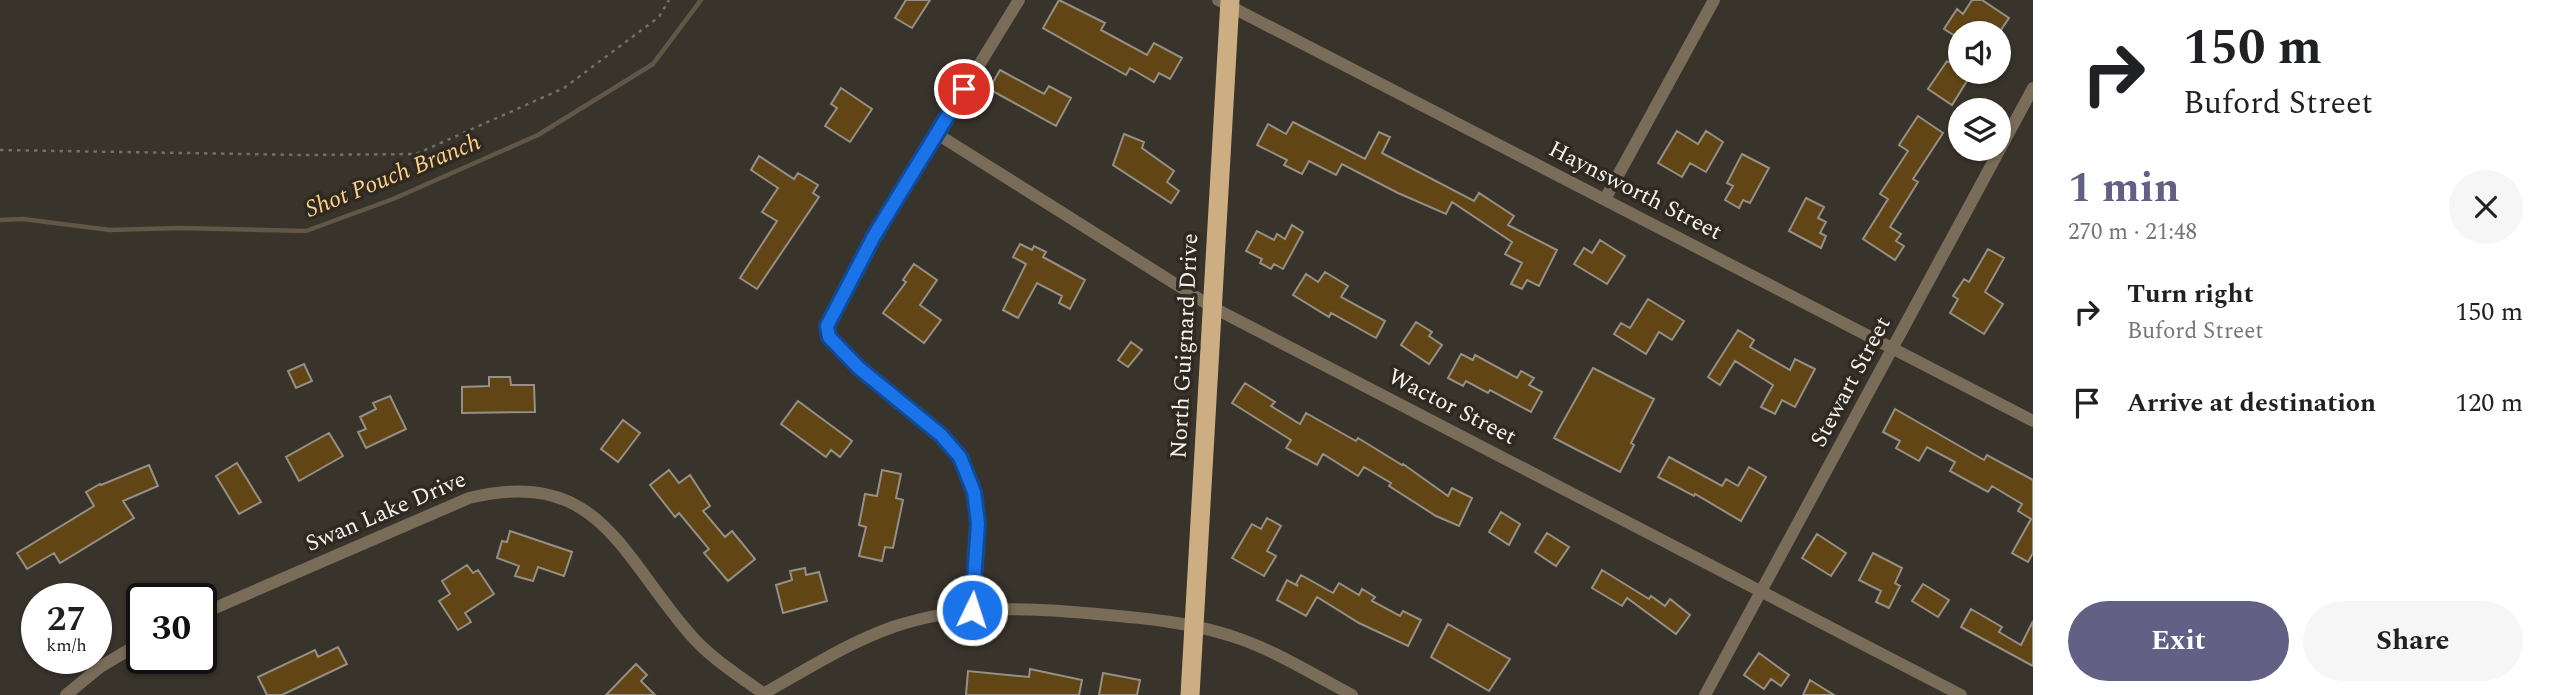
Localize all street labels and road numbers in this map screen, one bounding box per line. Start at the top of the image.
street label: Haynsworth Street [1542,132,1728,250]
street label: North Guignard Drive [1162,232,1208,460]
street label: Stewart Street [1802,310,1900,454]
street label: Wactor Street [1382,360,1522,454]
street label: Swan Lake Drive [300,462,472,562]

